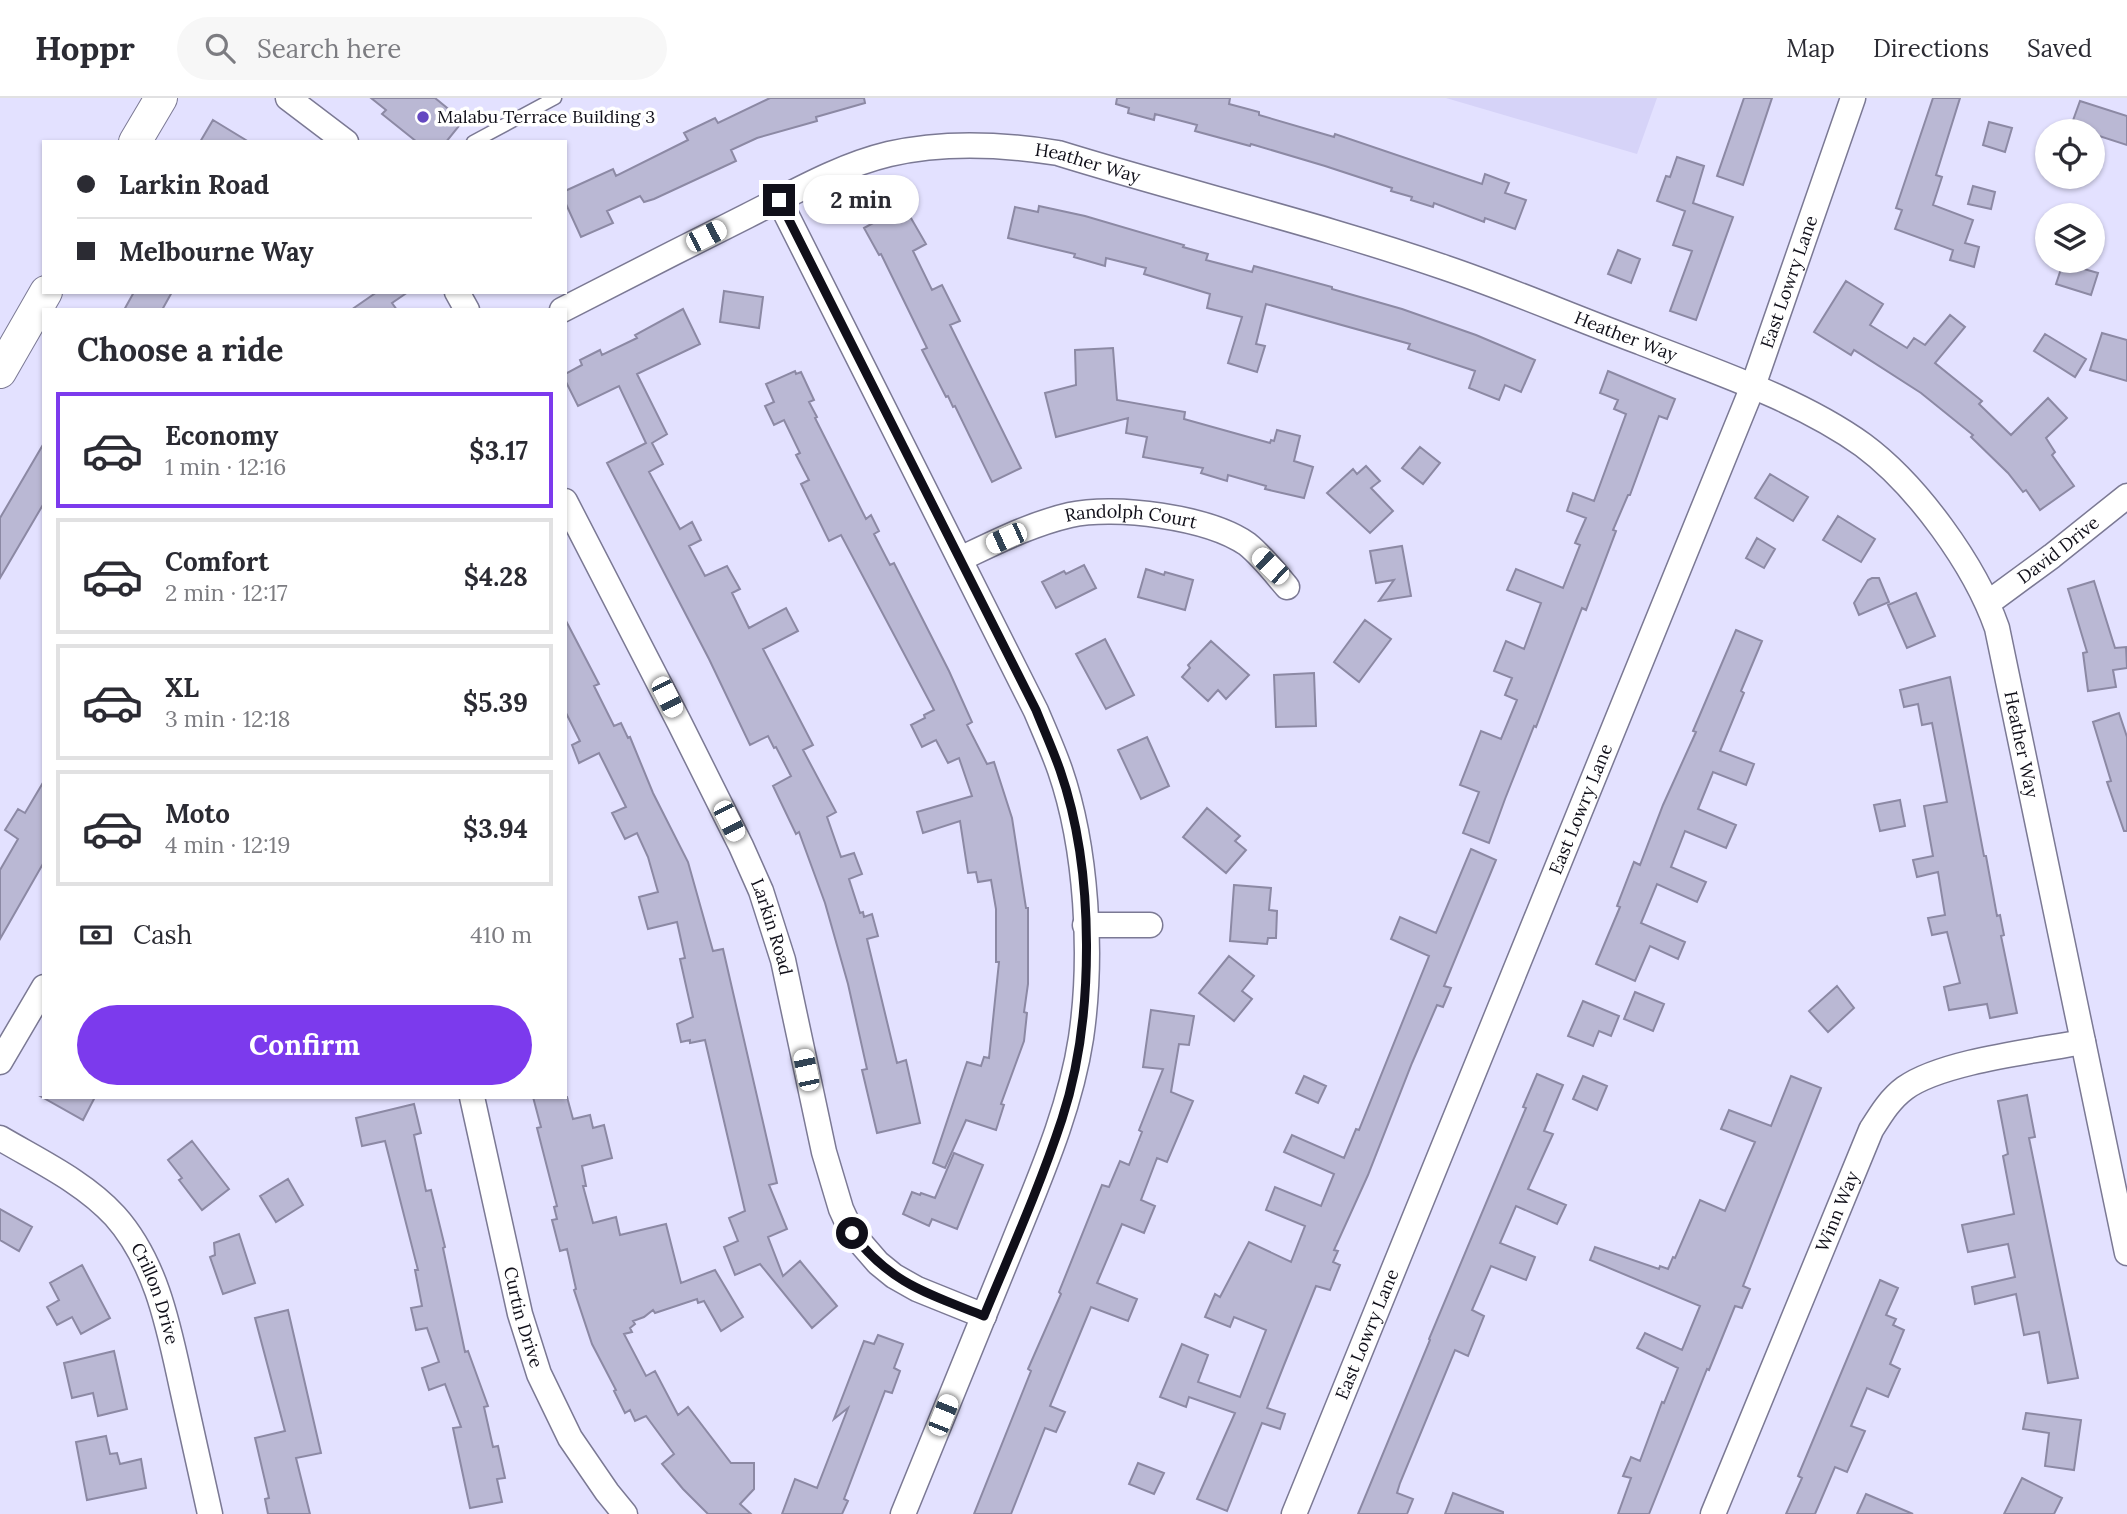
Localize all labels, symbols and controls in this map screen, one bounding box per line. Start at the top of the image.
search box [177,17,667,80]
text: Hoppr [35,27,135,69]
icon: search [201,29,239,67]
text: Search here [257,32,401,65]
text: Map [1786,33,1835,64]
text: Directions [1873,33,1989,64]
text: Saved [2027,33,2092,64]
place label: Malabu Terrace Building 3 [437,105,655,128]
marker: Malabu Terrace Building 3 [415,109,431,125]
map controls [2035,119,2105,273]
button: locate [2035,119,2105,189]
street label: Heather Way [1034,138,1144,188]
text: Larkin Road [119,168,269,201]
callout: 2 min [804,176,919,224]
route end [763,184,795,216]
text: 2 min [830,185,892,214]
button: layers [2035,203,2105,273]
street label: East Lowry Lane [1755,212,1822,351]
car [683,217,730,255]
text: Melbourne Way [119,235,314,268]
street label: Heather Way [1571,306,1681,367]
text: Choose a ride [77,329,284,370]
icon: car [81,419,144,482]
text: Economy [165,419,278,452]
text: $3.17 [469,434,528,467]
text: 1 min · 12:16 [165,452,286,481]
street label: Randolph Court [1062,499,1200,534]
street label: David Drive [2013,511,2104,589]
car [983,520,1030,556]
car [1248,544,1293,588]
icon: car [81,545,144,608]
text: Comfort [165,545,269,578]
text: $4.28 [464,560,528,593]
text: 2 min · 12:17 [165,578,288,607]
icon: car [81,671,144,734]
text: XL [165,671,199,704]
car [649,674,686,720]
text: $5.39 [463,686,528,719]
street label: Heather Way [1999,689,2044,800]
text: 3 min · 12:18 [165,704,290,733]
street label: East Lowry Lane [1544,740,1617,878]
icon: car [81,797,144,860]
text: Moto [165,797,230,830]
car [711,798,748,844]
text: $3.94 [463,812,528,845]
text: 4 min · 12:19 [165,830,291,859]
street label: Larkin Road [746,875,798,977]
icon: cash [77,916,115,954]
text: Cash [133,918,192,951]
text: 410 m [470,920,532,949]
button: Confirm [77,1005,532,1085]
car [792,1047,821,1093]
street label: Winn Way [1810,1167,1864,1255]
route start [836,1217,868,1249]
street label: Crillon Drive [126,1239,184,1347]
street label: Curtin Drive [499,1264,548,1371]
street label: East Lowry Lane [1330,1265,1404,1403]
car [926,1392,961,1438]

